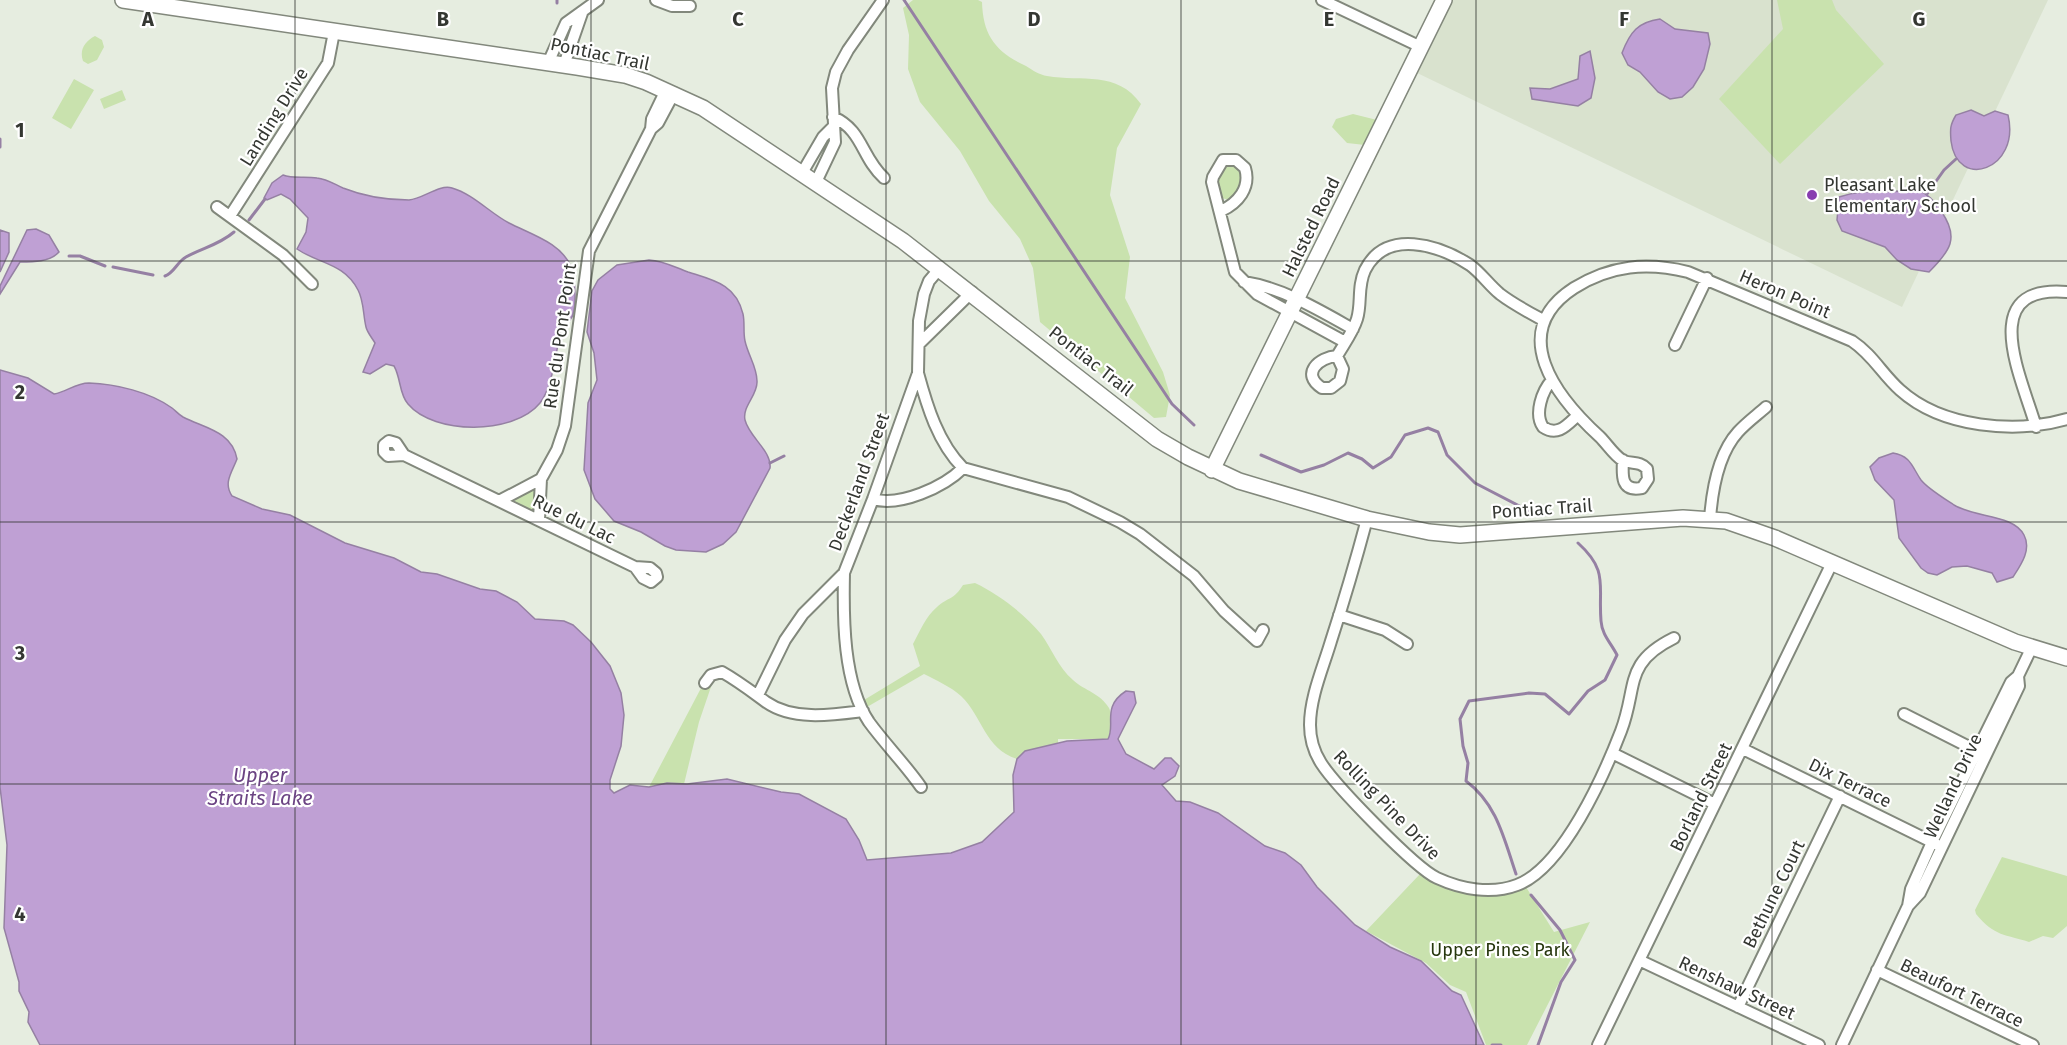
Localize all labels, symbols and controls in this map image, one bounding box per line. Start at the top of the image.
text: A [141,7,155,31]
text: B [437,7,449,31]
text: C [732,7,744,31]
text: D [1027,7,1041,31]
text: E [1324,7,1334,31]
text: F [1619,7,1629,31]
text: G [1913,7,1925,31]
street label: Pontiac Trail [548,33,652,75]
street label: Landing Drive [235,64,313,170]
text: 1 [15,118,25,142]
street label: Halsted Road [1277,173,1345,281]
place label: Pleasant Lake Elementary School [1824,174,1976,217]
marker: Pleasant Lake Elementary School [1805,188,1819,202]
street label: Rue du Pont Point [539,261,581,410]
street label: Heron Point [1736,265,1834,323]
street label: Pontiac Trail [1044,321,1138,401]
text: 2 [15,380,25,404]
street label: Deckerland Street [824,409,894,554]
street label: Rue du Lac [529,490,619,549]
street label: Pontiac Trail [1491,495,1593,523]
text: 3 [14,641,25,665]
street label: Welland Drive [1919,730,1987,842]
street label: Borland Street [1665,739,1737,855]
street label: Rolling Pine Drive [1329,745,1445,865]
street label: Dix Terrace [1805,754,1895,812]
water label: Upper Straits Lake [206,763,313,810]
street label: Bethune Court [1738,836,1810,952]
text: 4 [14,902,26,926]
park label: Upper Pines Park [1430,939,1570,961]
street label: Renshaw Street [1675,951,1799,1025]
street label: Beaufort Terrace [1897,954,2027,1032]

